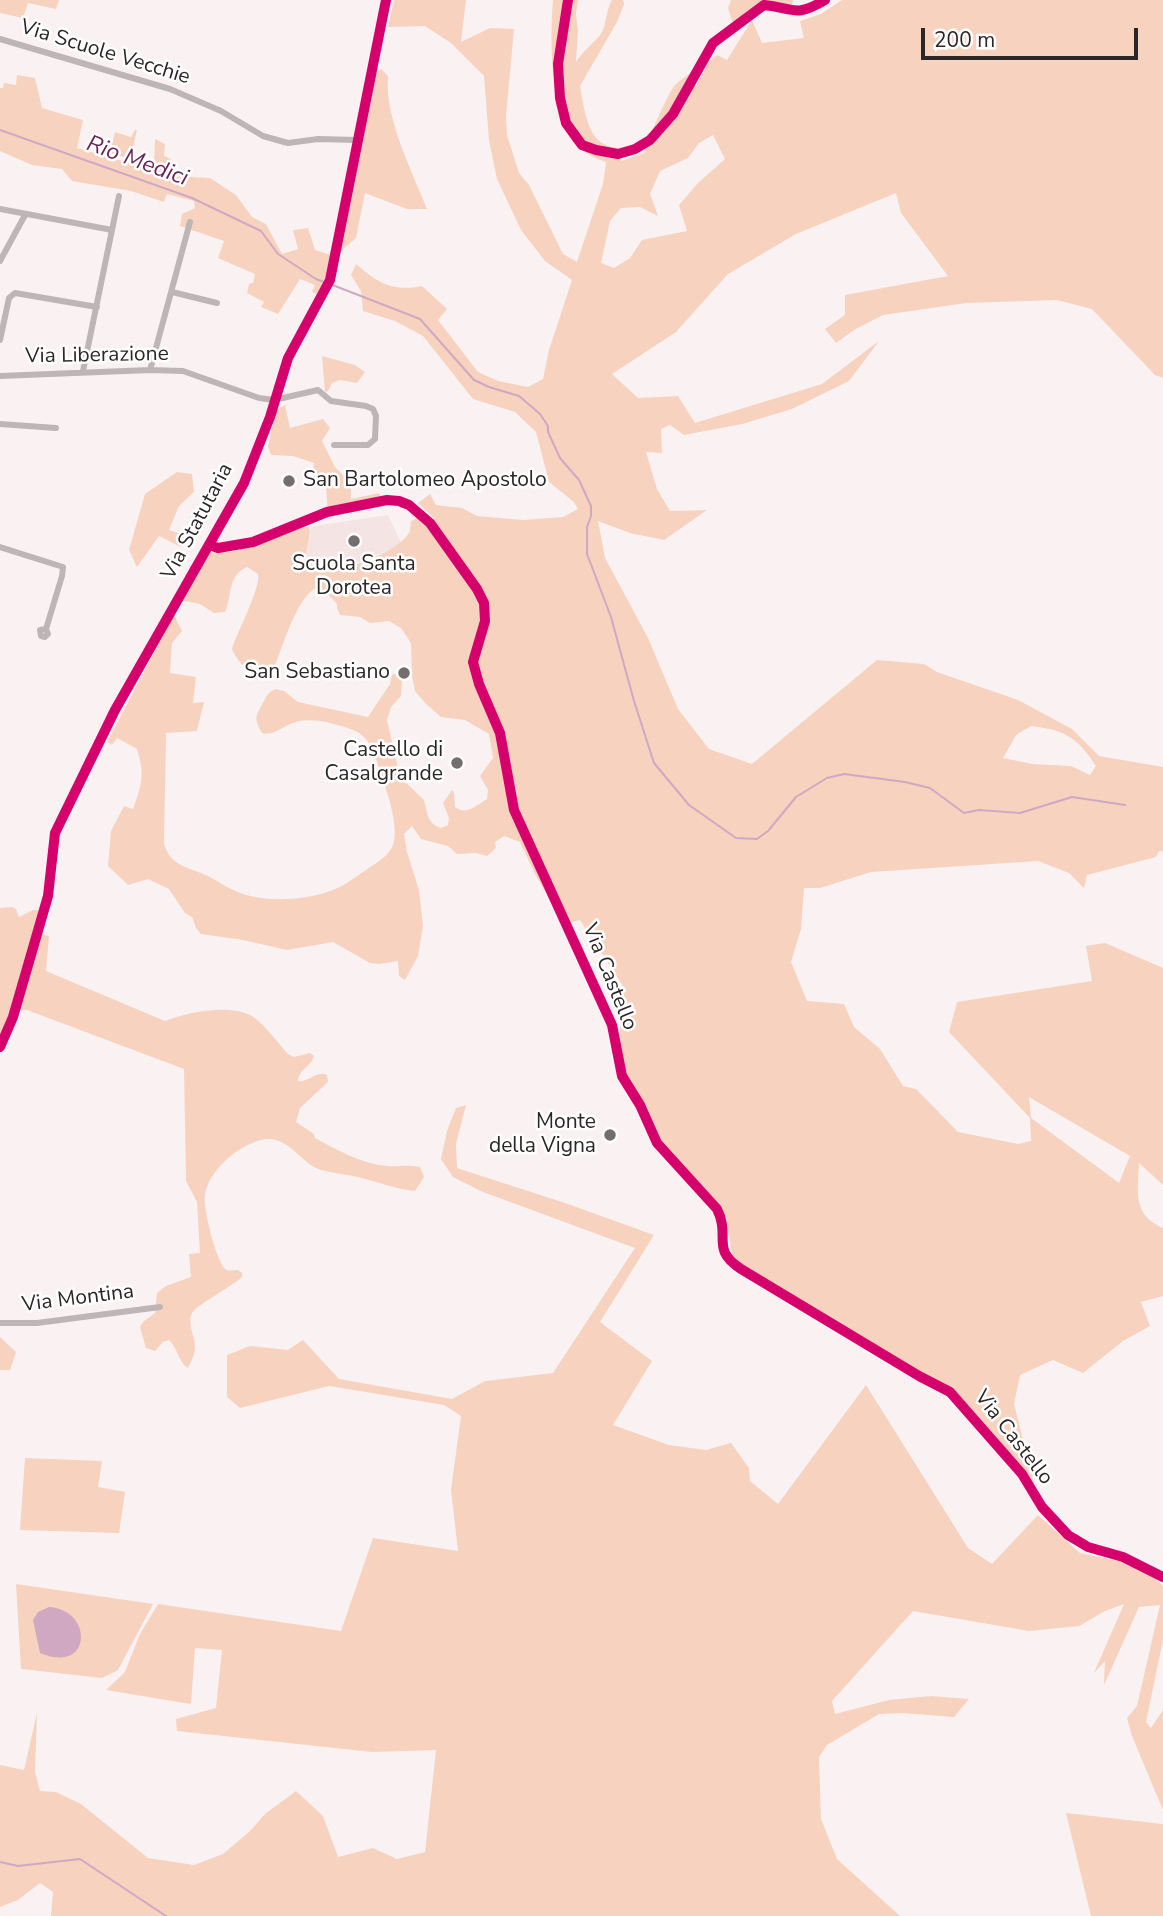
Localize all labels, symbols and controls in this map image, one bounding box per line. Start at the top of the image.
scale bar [925,14,1142,58]
street label: Via Scuole Vecchie [17,15,193,91]
text: 200 m [934,26,995,54]
water label: Rio Medici [82,131,192,193]
street label: Via Liberazione [25,342,169,370]
street label: Via Statutaria [157,459,239,585]
place label: San Bartolomeo Apostolo [303,468,547,494]
marker: San Bartolomeo Apostolo [281,473,297,489]
marker: Scuola Santa Dorotea [346,533,362,549]
place label: Scuola Santa Dorotea [292,552,416,602]
place label: San Sebastiano [244,660,390,686]
marker: San Sebastiano [396,665,412,681]
place label: Castello di Casalgrande [325,738,443,788]
marker: Castello di Casalgrande [449,755,465,771]
street label: Via Castello [576,920,642,1034]
place label: Monte della Vigna [489,1110,596,1160]
marker: Monte della Vigna [602,1127,618,1143]
street label: Via Montina [21,1280,135,1318]
street label: Via Castello [968,1386,1058,1490]

